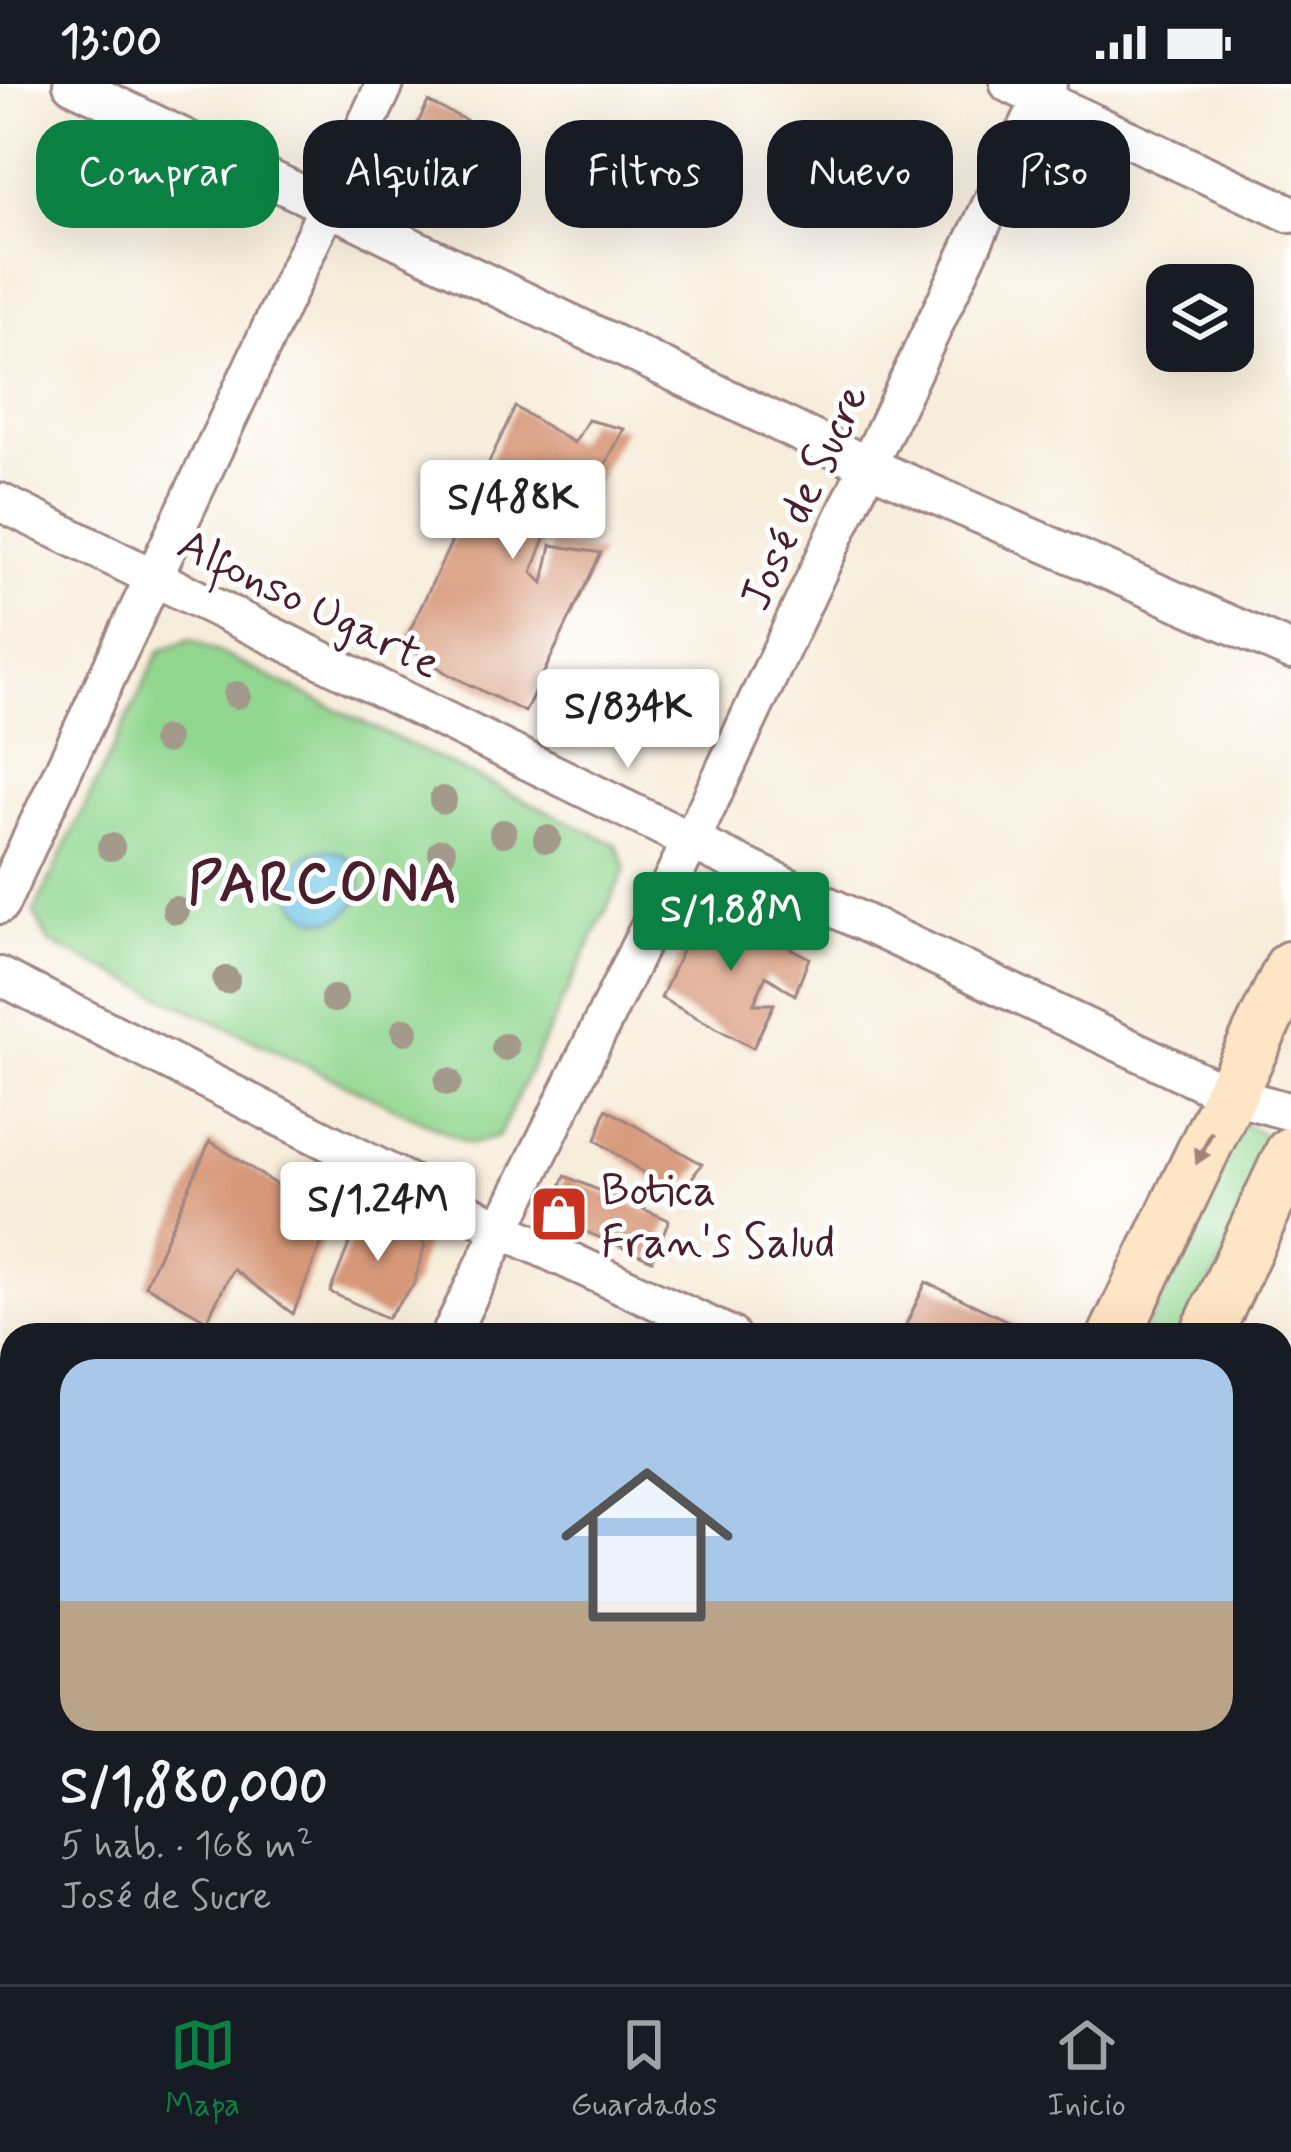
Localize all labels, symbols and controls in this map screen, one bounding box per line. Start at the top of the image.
text: 13:00 [60,13,162,72]
chip: Comprar [36,120,279,228]
chip: Alquilar [303,120,521,228]
chip: Filtros [545,120,743,228]
chip: Nuevo [767,120,953,228]
chip: Piso [977,120,1130,228]
map controls [1146,264,1254,372]
button: layers [1146,264,1254,372]
street label: José de Sucre [727,374,883,621]
pin: S/488K [415,460,611,562]
text: S/488K [447,473,579,524]
street label: Alfonso Ugarte [166,516,450,697]
pin: S/834K [530,669,726,771]
text: S/834K [564,682,692,733]
district label: PARCONA [188,848,460,923]
pin: S/1.88M [620,872,842,974]
text: S/1.88M [660,885,802,936]
one-way arrow [1194,1131,1214,1166]
pin: S/1.24M [267,1162,489,1264]
place label: Botica Fran's Salud [601,1162,835,1273]
text: S/1.24M [307,1175,449,1226]
shop icon: Botica Fran's Salud [528,1183,590,1245]
icon: home [539,1437,755,1653]
text: S/1,880,000 [60,1755,328,1821]
text: 5 hab. · 168 m² [60,1821,313,1872]
text: José de Sucre [60,1872,271,1923]
tab: Mapa [165,2012,240,2128]
tab: Guardados [570,2012,717,2128]
tab: Inicio [1047,2012,1126,2128]

